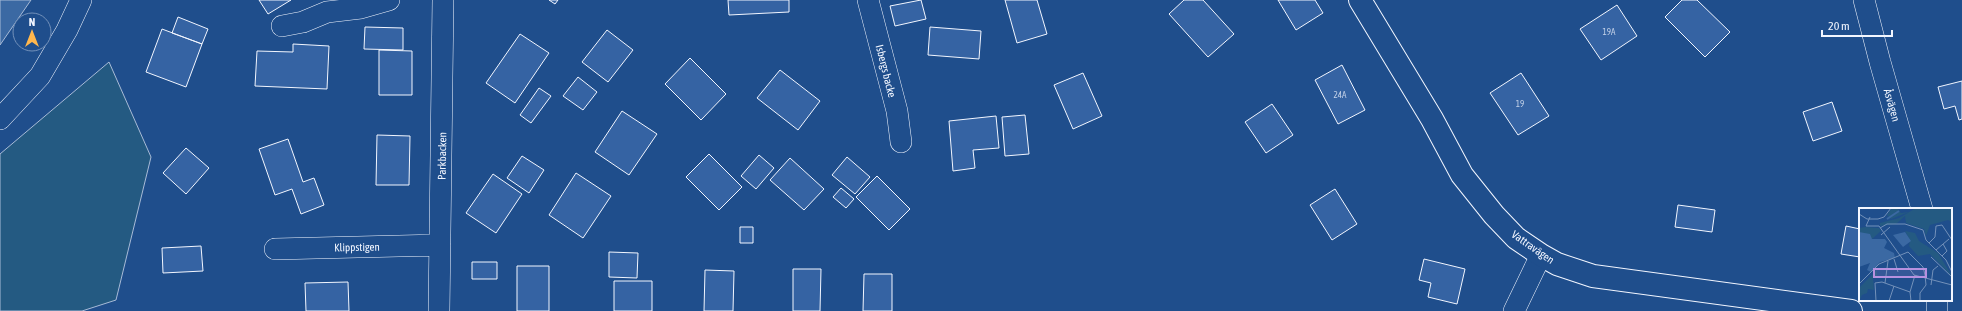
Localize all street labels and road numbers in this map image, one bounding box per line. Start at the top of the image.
street label: Isbergs backe [874,43,898,99]
street label: Åsvägen [1882,87,1903,123]
street label: Parkbacken [436,132,448,180]
street label: Vattravägen [1509,228,1557,266]
street label: Klippstigen [334,241,380,253]

